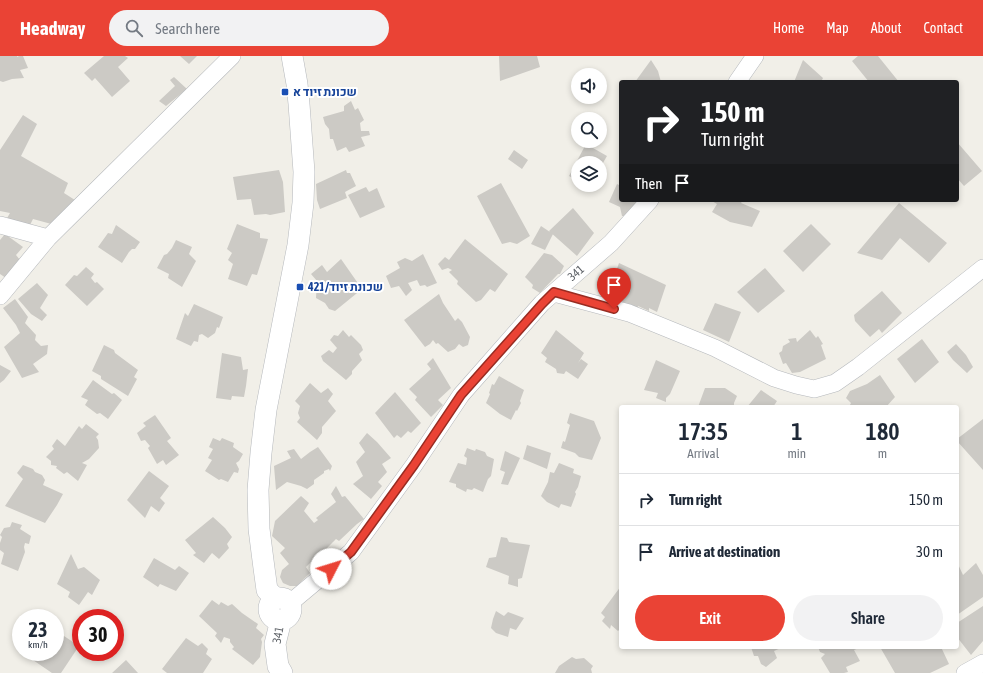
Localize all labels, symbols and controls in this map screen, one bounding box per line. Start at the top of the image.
search box [109,10,389,46]
text: Headway [20,17,85,39]
icon: search [123,17,145,39]
text: Search here [155,20,220,37]
text: Home [773,20,804,36]
text: Map [826,20,849,36]
text: About [871,20,902,36]
text: Contact [924,20,963,36]
map controls [571,68,607,192]
button: sound [571,68,607,104]
place label: שכונת זיוד א [293,85,357,99]
marker: שכונת זיוד א [280,87,290,97]
icon: right [635,96,687,148]
text: 150 m [701,96,764,128]
button: search [571,112,607,148]
text: Turn right [701,129,764,150]
button: layers [571,156,607,192]
icon: arrive [671,172,693,194]
text: Then [635,175,663,192]
street label: 341 [565,262,587,284]
pin [597,268,631,309]
icon: arrive [603,274,625,296]
place label: שכונת זיוד/421 [307,280,383,294]
marker: שכונת זיוד/421 [295,282,305,292]
text: 17:35 [679,418,728,445]
text: 1 [791,418,802,445]
text: 180 [866,418,899,445]
text: Arrival [687,446,719,461]
text: min [787,446,806,461]
text: m [878,446,887,461]
icon: right [635,489,657,511]
text: Turn right [669,491,722,508]
text: 150 m [909,491,943,508]
icon: arrive [635,541,657,563]
text: Arrive at destination [669,543,780,560]
text: 30 m [916,543,943,560]
position arrow [310,548,352,590]
button: Exit [635,595,785,641]
button: Share [793,595,943,641]
speed limit sign: 30 [72,609,124,661]
text: 23 [29,618,47,641]
street label: 341 [270,625,286,645]
text: km/h [28,639,48,650]

